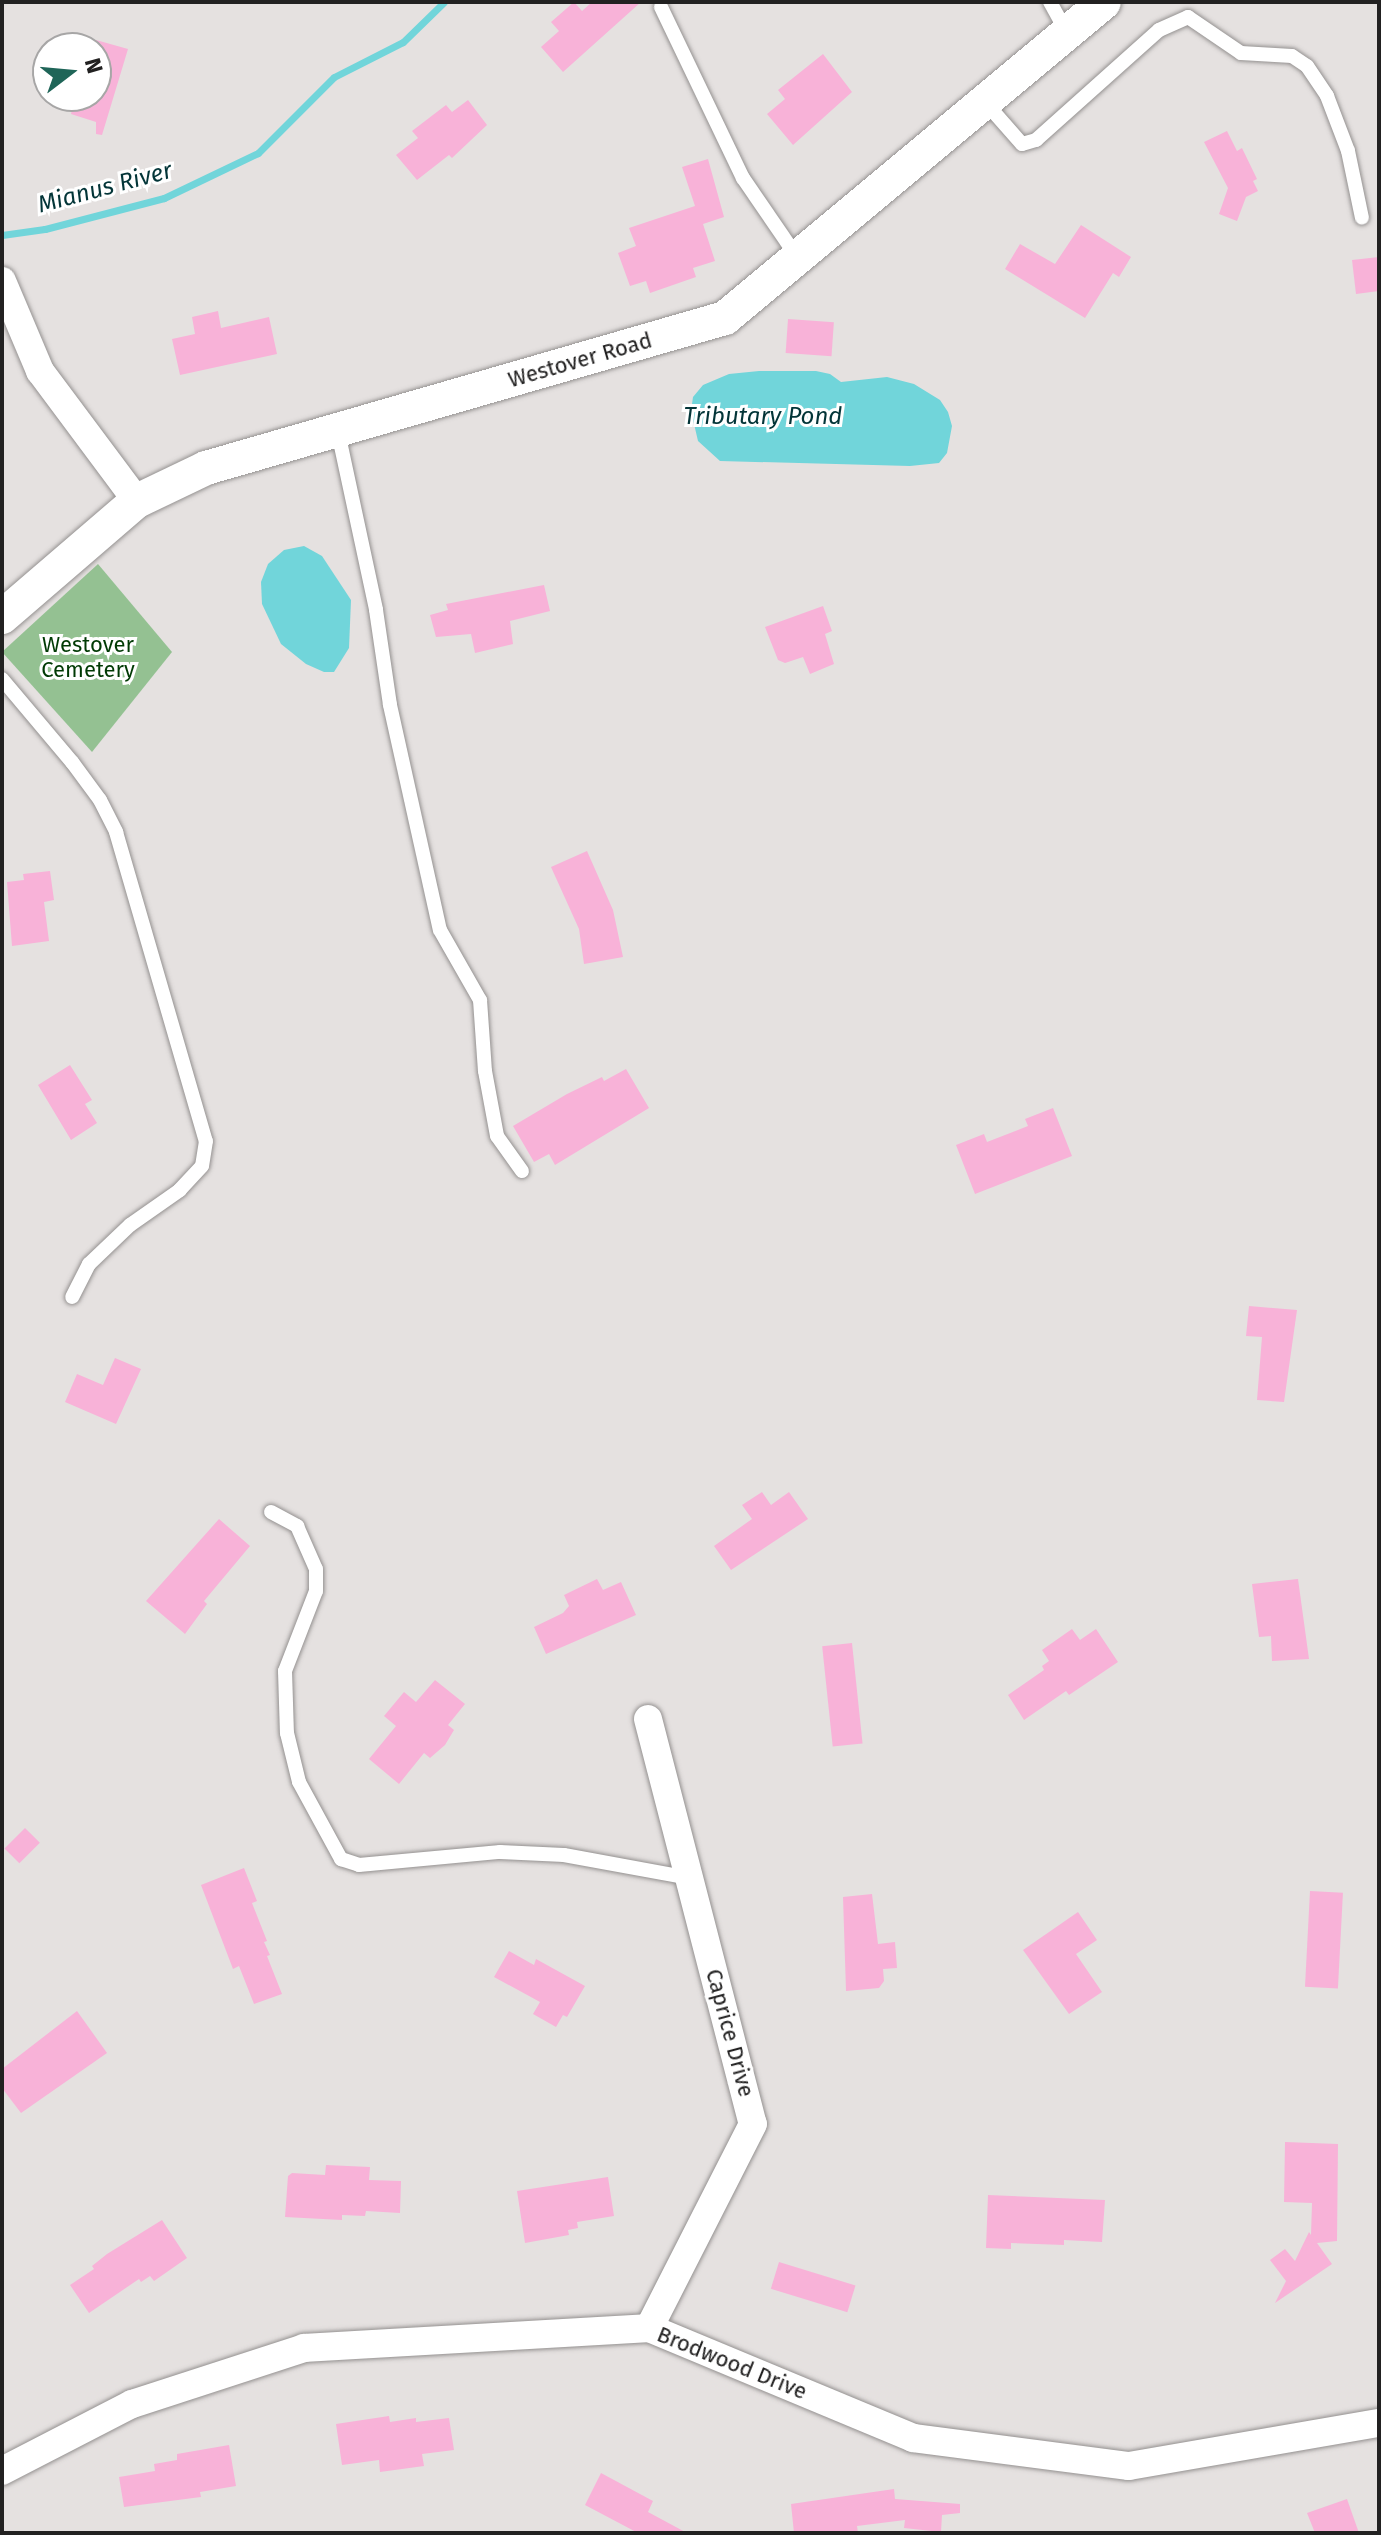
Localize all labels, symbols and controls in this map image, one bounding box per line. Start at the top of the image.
north arrow [32,32,112,112]
text: N [79,55,109,77]
water label: Mianus River [35,156,175,220]
street label: Westover Road [505,327,655,393]
water label: Tributary Pond [684,403,842,431]
park label: Westover Cemetery [41,631,135,682]
street label: Caprice Drive [700,1966,760,2100]
street label: Brodwood Drive [653,2321,811,2405]

